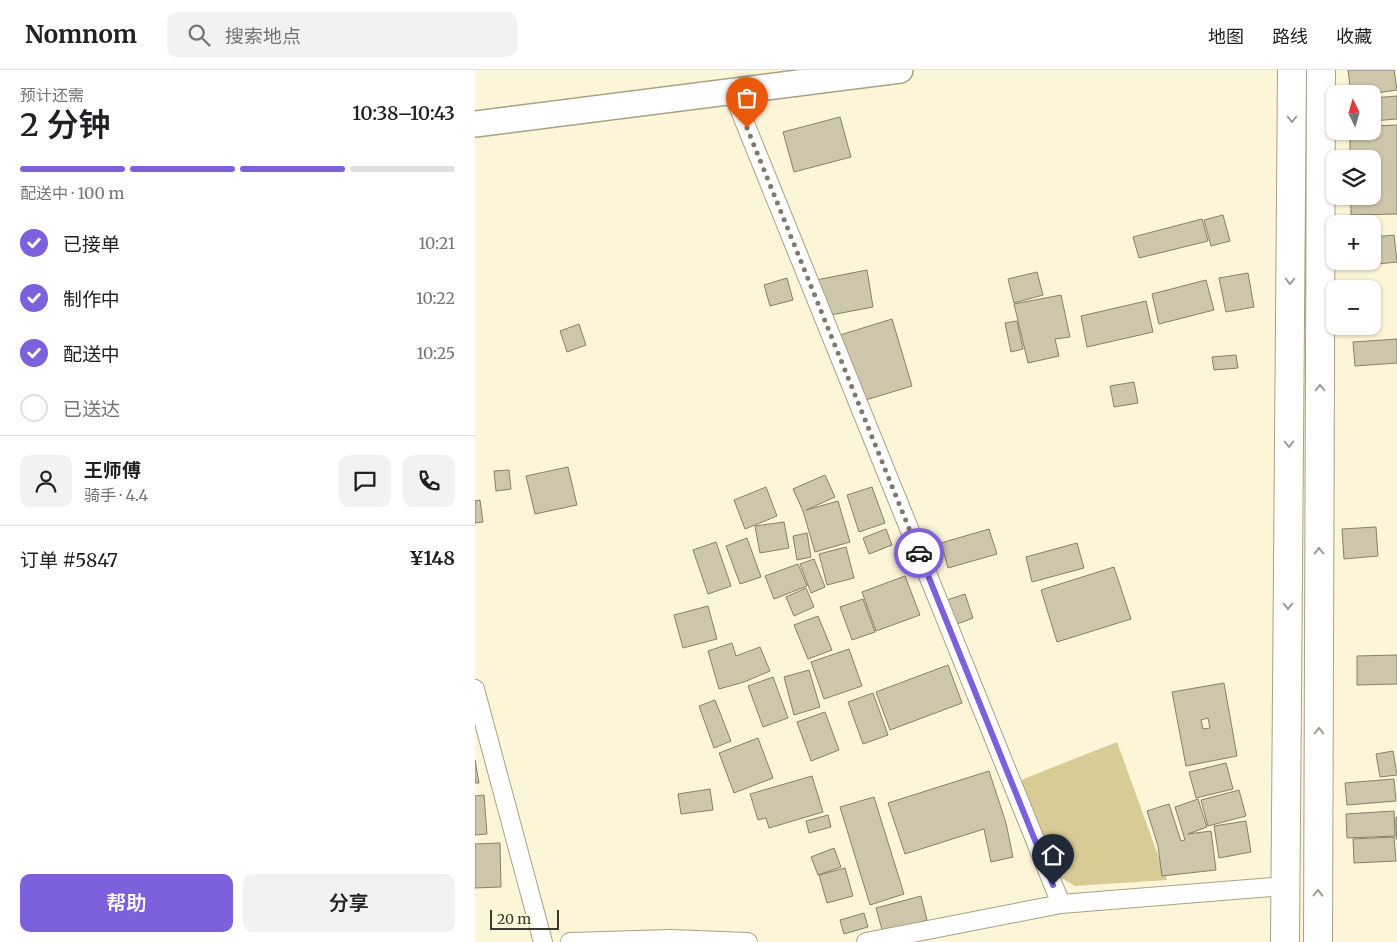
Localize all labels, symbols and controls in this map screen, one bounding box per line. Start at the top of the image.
search box [167,12,517,57]
text: Nomnom [25,19,137,50]
icon: search [185,21,213,49]
text: 搜索地点 [225,24,301,48]
text: 地图 [1208,25,1244,48]
text: 路线 [1272,25,1308,48]
text: 收藏 [1336,25,1372,48]
pin [726,77,768,128]
icon: bag [733,84,761,112]
text: 预计还需 [20,85,84,105]
north arrow [1326,85,1381,140]
map controls [1326,85,1381,335]
text: 10:38–10:43 [352,101,455,125]
text: 2 分钟 [20,105,111,145]
one-way arrow [1287,115,1297,123]
button: layers [1326,150,1381,205]
text: 配送中 · 100 m [20,183,124,203]
button: + [1326,215,1381,270]
icon: check [20,229,48,257]
text: 已接单 [63,232,120,256]
text: 10:21 [419,233,455,253]
one-way arrow [1285,278,1295,285]
button: − [1326,280,1381,335]
icon: check [20,284,48,312]
text: 制作中 [63,287,120,311]
text: 10:22 [416,288,455,308]
icon: check [20,339,48,367]
text: 配送中 [63,342,120,366]
text: 10:25 [417,343,455,363]
one-way arrow [1315,384,1325,392]
text: 已送达 [63,397,120,421]
one-way arrow [1284,440,1294,448]
button: person [20,455,72,507]
button: chat [339,455,391,507]
button: phone [403,455,455,507]
text: 王师傅 [84,458,141,482]
text: 骑手 · 4.4 [84,485,148,505]
courier [894,528,944,578]
icon: car [905,539,933,567]
text: ¥148 [409,546,455,570]
one-way arrow [1314,547,1325,555]
text: 订单 #5847 [20,548,118,572]
one-way arrow [1283,602,1293,610]
one-way arrow [1314,727,1324,734]
pin [1032,834,1074,885]
icon: home [1039,841,1067,869]
button: 帮助 [20,874,233,932]
button: 分享 [243,874,455,932]
one-way arrow [1313,889,1323,897]
scale bar [490,907,559,930]
text: 20 m [497,910,531,928]

